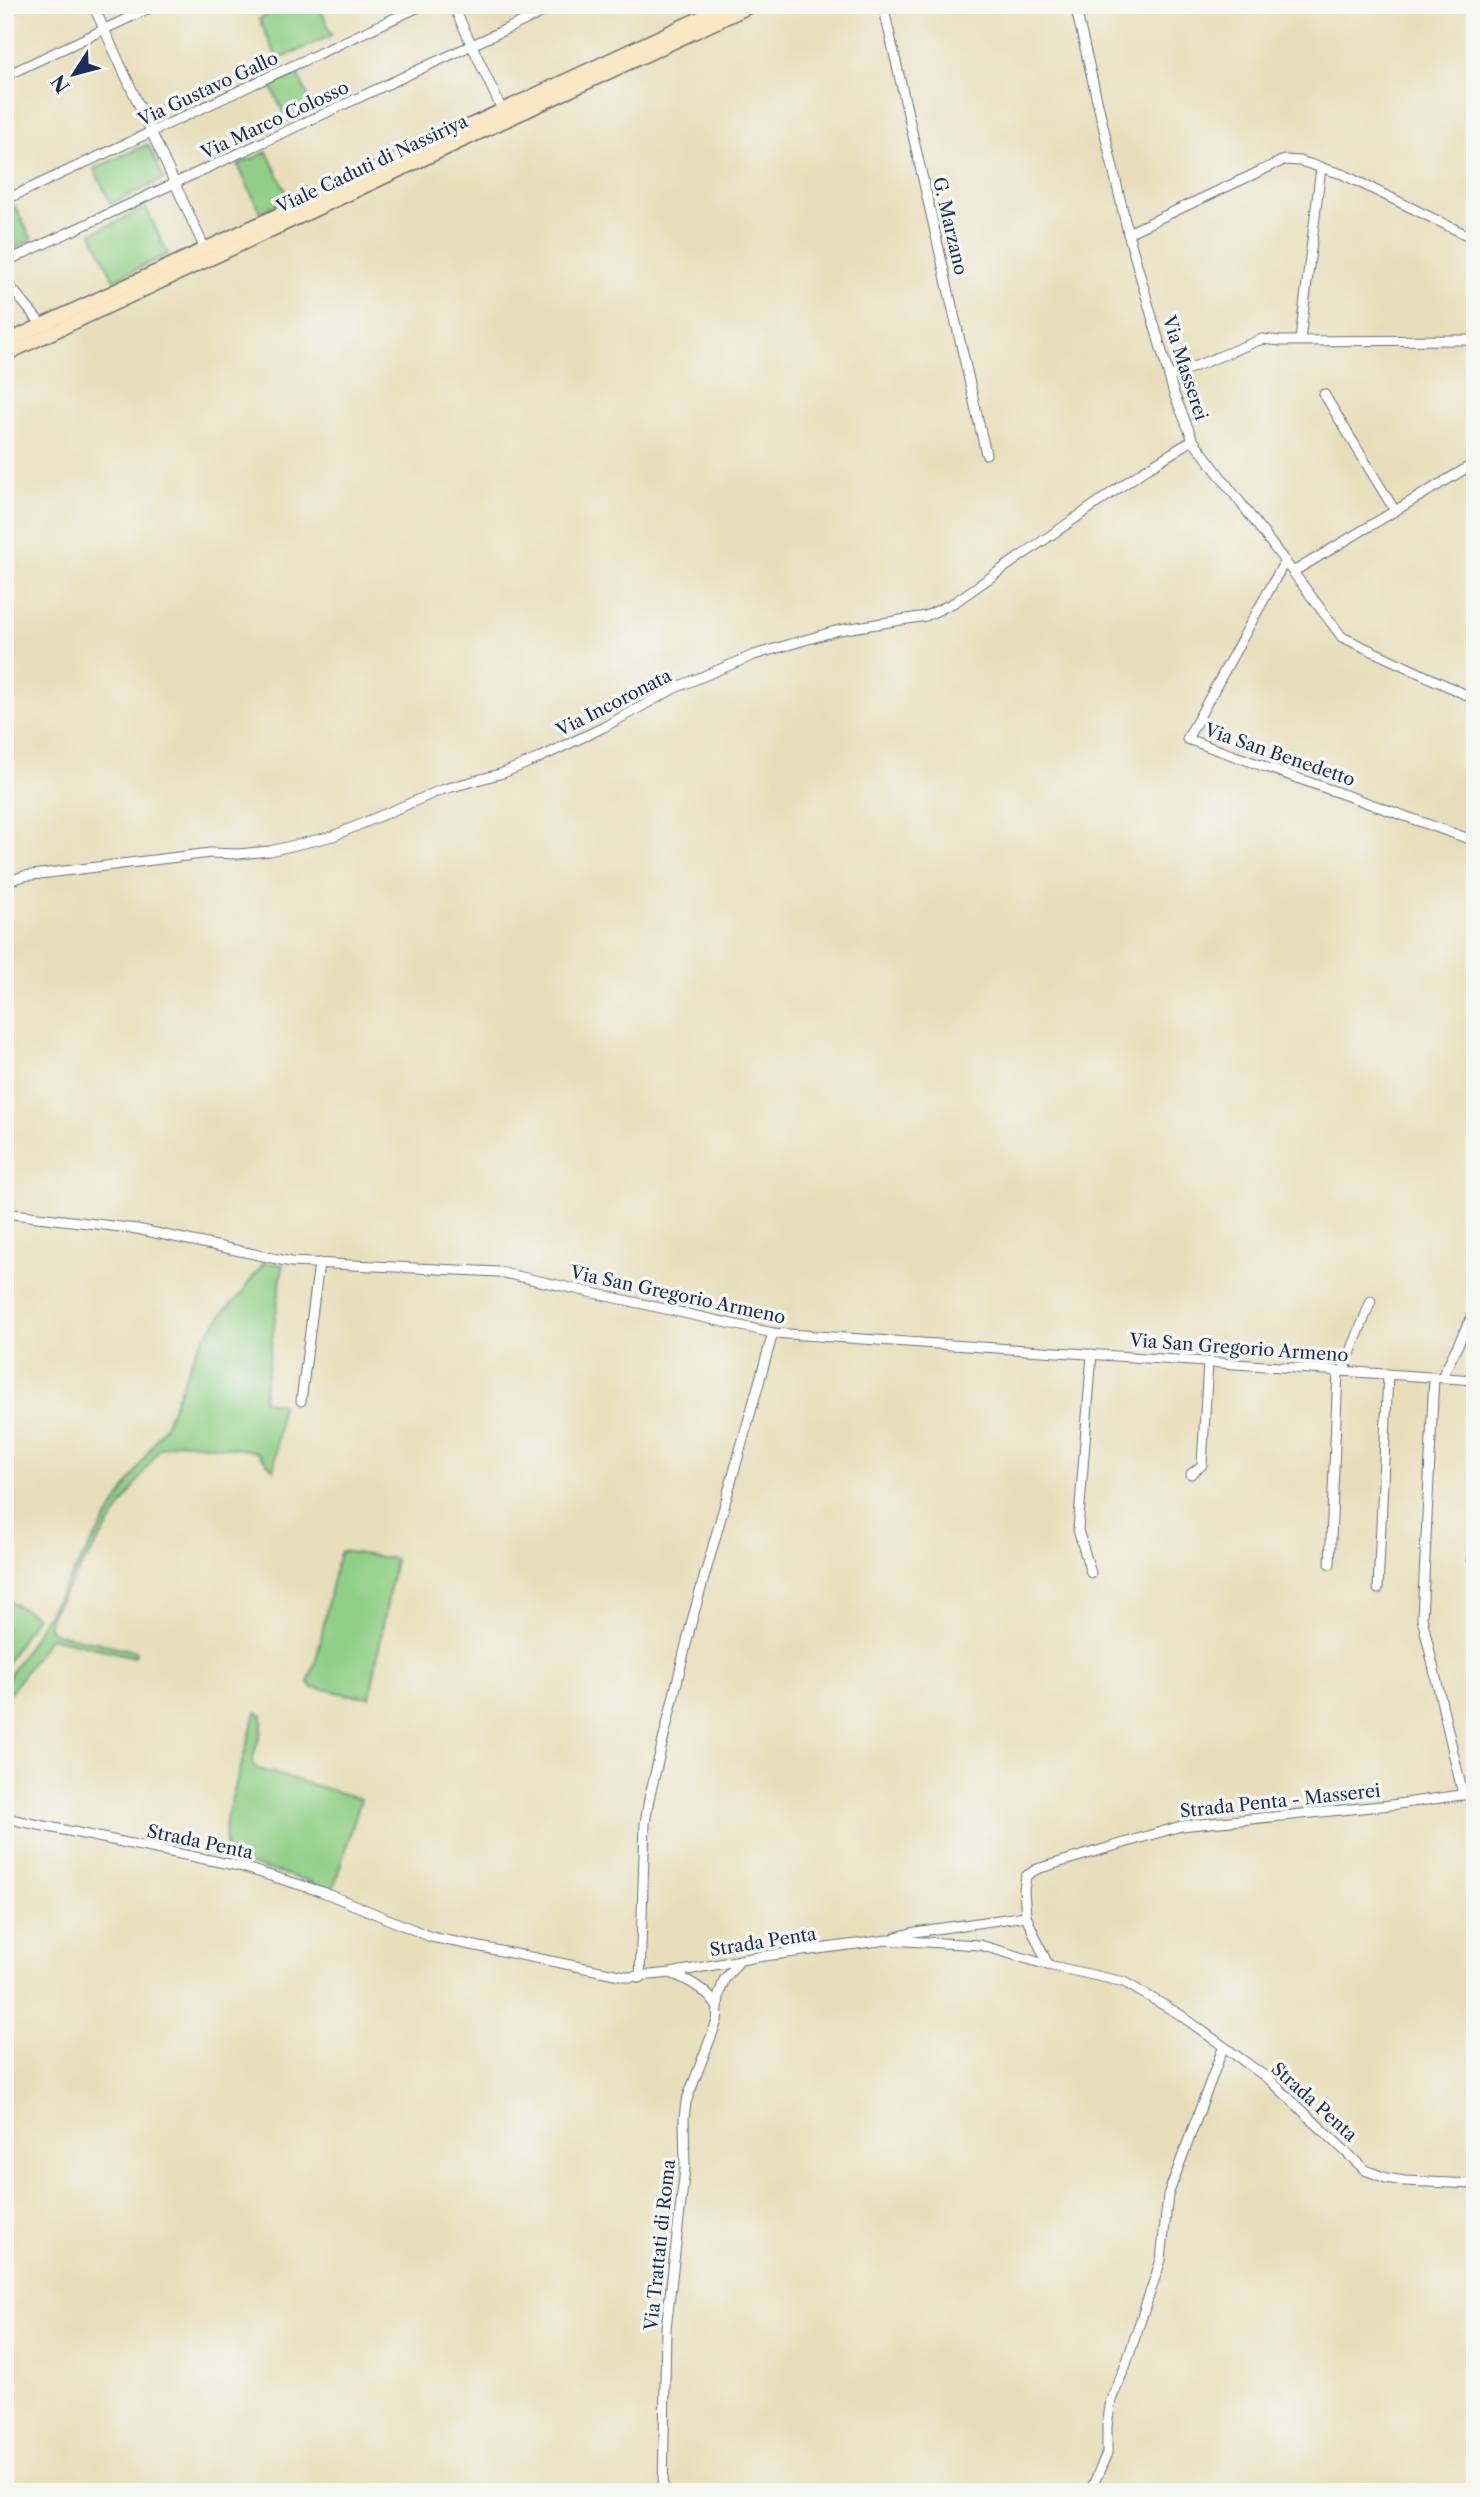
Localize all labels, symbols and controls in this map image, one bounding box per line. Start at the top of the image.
north arrow [38,38,108,108]
street label: Via Gustavo Gallo [134,47,282,132]
text: N [46,70,75,97]
street label: Via Marco Colosso [197,76,352,164]
street label: Viale Caduti di Nassiriya [272,110,472,218]
street label: G. Marzano [928,175,972,277]
street label: Via Masserei [1157,312,1212,424]
street label: Via Incoronata [552,664,676,742]
street label: Via San Benedetto [1201,719,1358,791]
street label: Via San Gregorio Armeno [567,1261,788,1329]
street label: Via San Gregorio Armeno [1128,1329,1349,1367]
street label: Strada Penta - Masserei [1179,1779,1382,1822]
street label: Strada Penta [145,1820,255,1864]
street label: Strada Penta [708,1923,818,1961]
street label: Strada Penta [1267,2058,1362,2147]
street label: Via Trattati di Roma [640,2158,680,2333]

